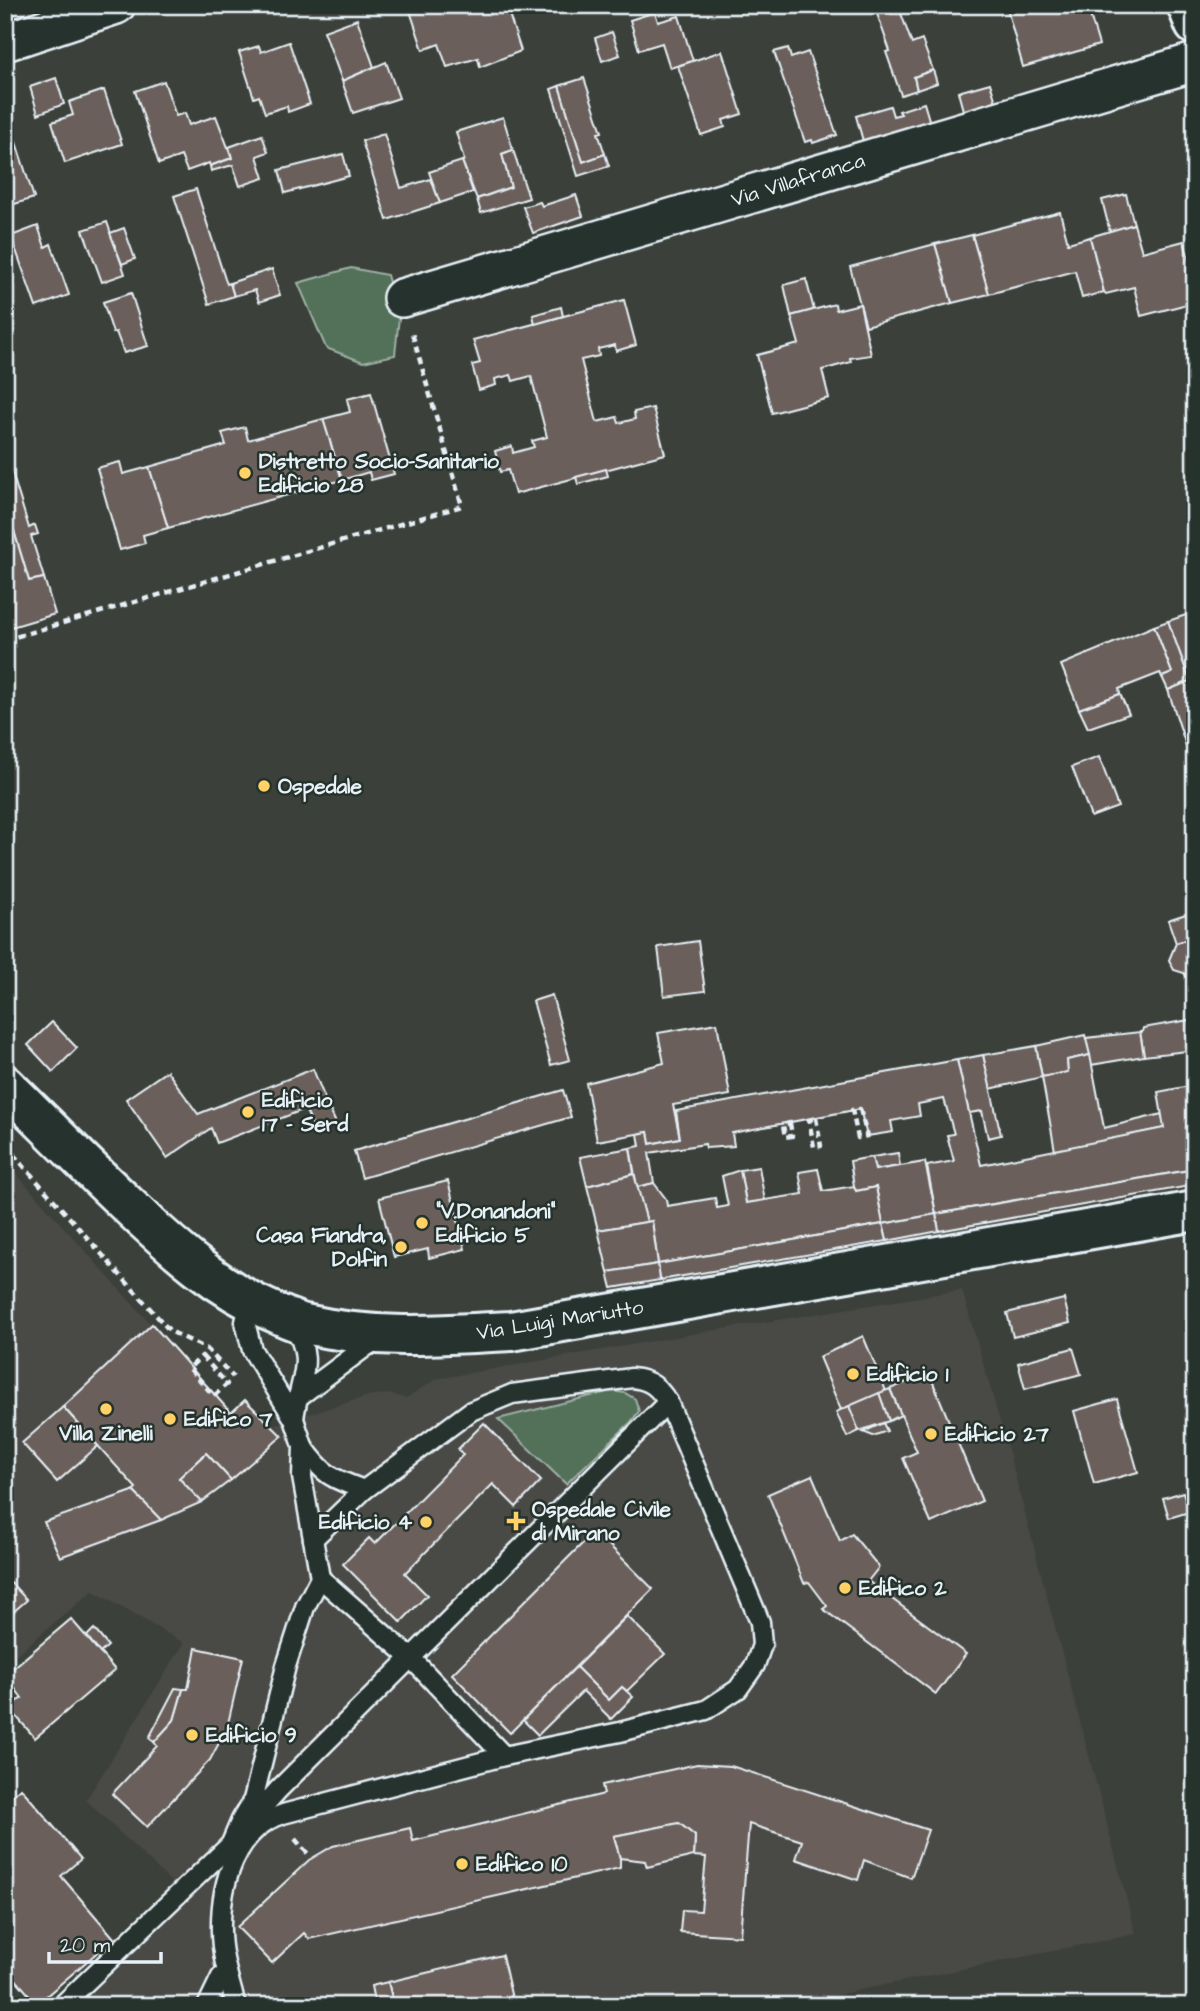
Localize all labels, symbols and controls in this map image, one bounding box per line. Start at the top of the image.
street label: Via Villafranca [728,146,869,214]
place label: Distretto Socio-Sanitario Edificio 28 [259,447,499,500]
marker: Distretto Socio-Sanitario Edificio 28 [237,465,253,481]
place label: Ospedale [278,772,362,802]
marker: Ospedale [256,778,272,794]
place label: Edificio 17 - Serd [262,1086,348,1139]
marker: Edificio 17 - Serd [240,1104,256,1120]
place label: "V.Donandoni" Edificio 5 [436,1197,555,1250]
marker: "V.Donandoni" Edificio 5 [414,1215,430,1231]
place label: Casa Fiandra, Dolfin [256,1221,387,1274]
marker: Casa Fiandra, Dolfin [393,1239,409,1255]
street label: Via Luigi Mariutto [475,1292,646,1349]
place label: Edificio 1 [867,1360,949,1389]
marker: Edificio 1 [845,1366,861,1382]
marker: Villa Zinelli [98,1401,114,1417]
place label: Edifico 7 [184,1405,273,1434]
marker: Edifico 7 [162,1411,178,1427]
place label: Villa Zinelli [58,1419,153,1448]
place label: Edificio 27 [945,1420,1049,1449]
marker: Edificio 27 [923,1426,939,1442]
place label: Ospedale Civile di Mirano [531,1495,672,1548]
place label: Edificio 4 [319,1508,413,1537]
marker: Ospedale Civile di Mirano [506,1511,526,1531]
marker: Edificio 4 [418,1514,434,1530]
place label: Edifico 2 [859,1574,948,1603]
marker: Edifico 2 [837,1580,853,1596]
place label: Edificio 9 [206,1721,297,1750]
marker: Edificio 9 [184,1727,200,1743]
place label: Edifico 10 [476,1850,567,1879]
marker: Edifico 10 [454,1856,470,1872]
scale bar [49,1920,161,1964]
text: 20 m [60,1931,111,1960]

